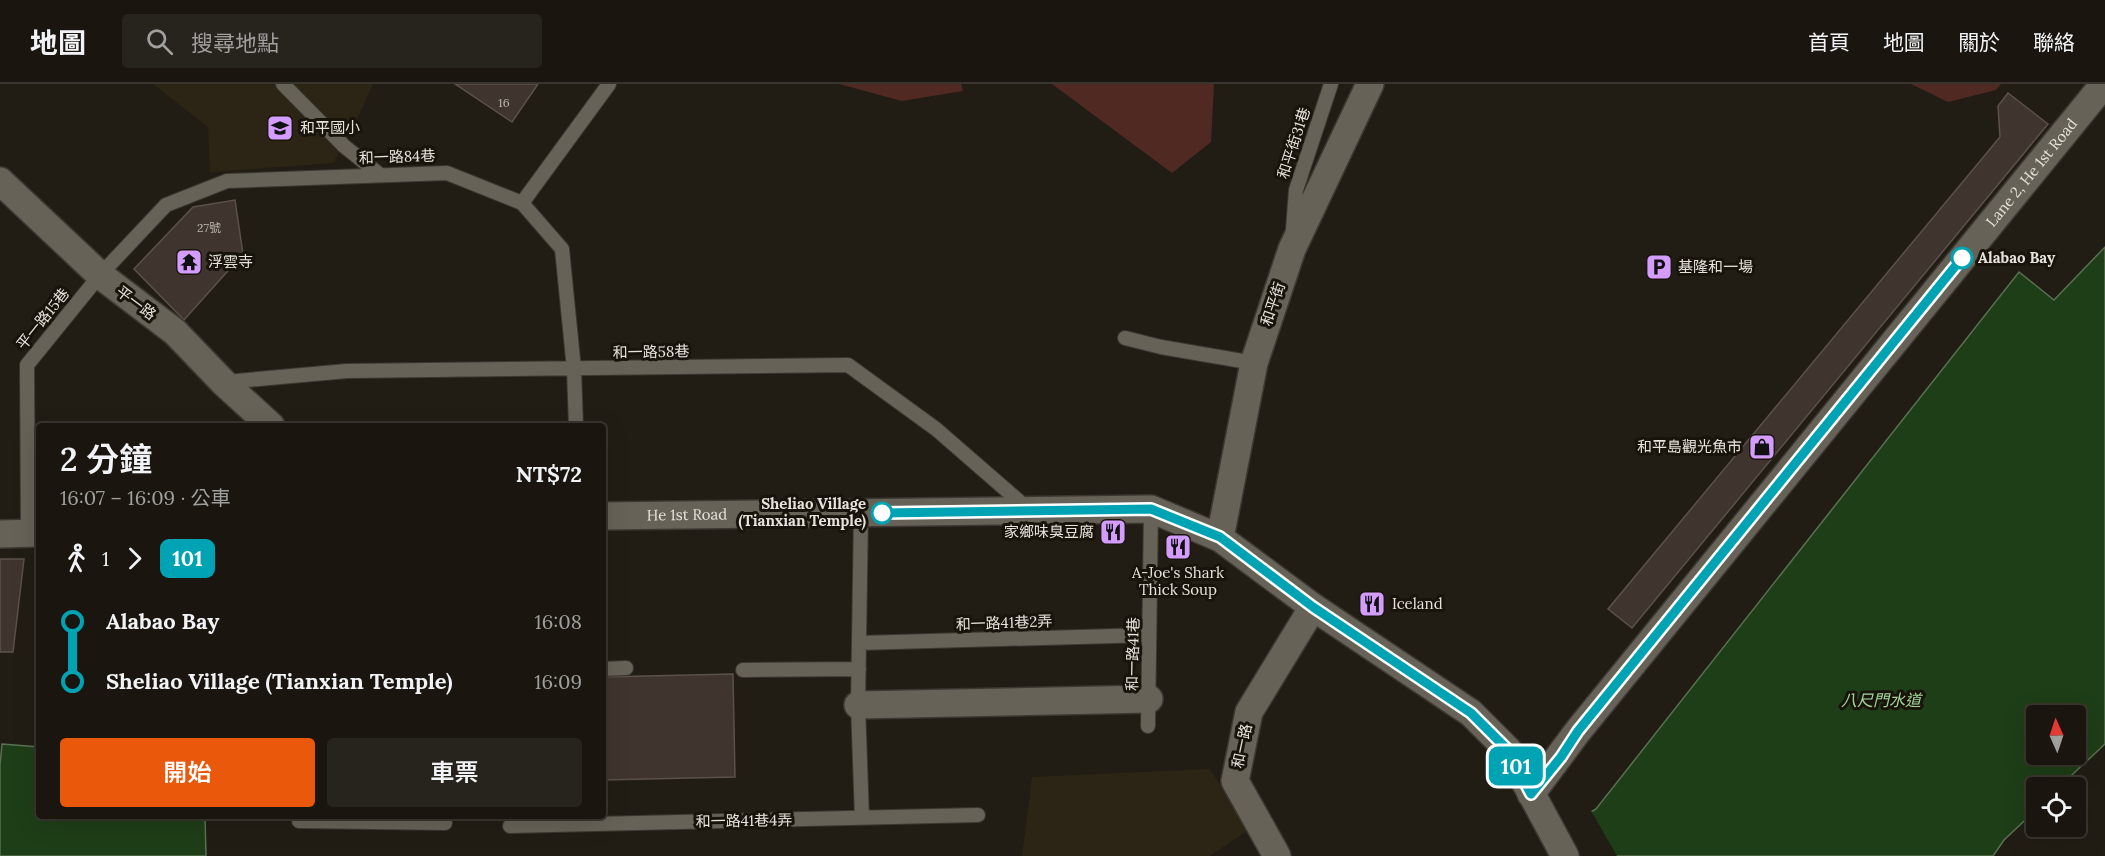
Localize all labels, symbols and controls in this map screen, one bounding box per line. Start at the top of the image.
search box [122,14,542,68]
text: 地圖 [30,25,86,61]
icon: search [143,25,176,58]
text: 搜尋地點 [191,29,279,57]
text: 首頁 [1808,29,1850,56]
text: 地圖 [1883,29,1925,56]
text: 關於 [1958,29,2000,56]
text: 聯絡 [2033,29,2075,56]
house number: 16 [498,95,510,110]
street label: 和平街31巷 [1273,105,1314,181]
school or university icon: 和平國小 [265,113,295,143]
street label: Lane 2, He 1st Road [1982,114,2081,231]
place label: 和平國小 [300,118,360,137]
street label: 和一路84巷 [358,146,436,167]
house number: 27號 [197,220,221,235]
temple icon: 浮雲寺 [174,247,204,277]
marker: Alabao Bay [1951,247,1973,269]
place label: Alabao Bay [1978,248,2056,267]
place label: 浮雲寺 [208,252,253,271]
parking icon: 基隆和一場 [1644,252,1674,282]
place label: 基隆和一場 [1678,257,1753,276]
street label: 和平街 [1256,279,1289,328]
street label: 平一路 [113,281,160,324]
street label: 平一路15巷 [12,284,73,353]
street label: 和一路58巷 [613,341,689,362]
shop icon: 和平島觀光魚市 [1747,432,1777,462]
place label: 和平島觀光魚市 [1637,437,1742,456]
text: 2 分鐘 [60,438,152,480]
text: NT$72 [516,460,582,488]
text: 16:07 – 16:09 · 公車 [60,485,231,510]
place label: Sheliao Village (Tianxian Temple) [739,494,867,531]
marker: Sheliao Village (Tianxian Temple) [871,502,893,524]
street label: He 1st Road [647,504,727,524]
restaurant icon: 家鄉味臭豆腐 [1098,517,1128,547]
place label: 家鄉味臭豆腐 [1004,522,1094,541]
restaurant icon: A-Joe's Shark Thick Soup [1163,532,1193,562]
icon: walk [60,542,93,575]
icon: forward [118,542,151,575]
text: 101 [172,545,203,572]
text: 1 [102,546,109,571]
place label: A-Joe's Shark Thick Soup [1131,563,1224,599]
restaurant icon: Iceland [1357,589,1387,619]
place label: Iceland [1392,594,1443,613]
text: Alabao Bay [106,607,219,635]
text: 16:08 [535,609,582,634]
street label: 和一路41巷2弄 [955,611,1053,634]
street label: 和一路41巷 [1122,617,1143,691]
text: Sheliao Village (Tianxian Temple) [106,667,453,695]
text: 16:09 [534,669,582,694]
water label: 八尺門水道 [1841,690,1923,710]
north arrow [2026,705,2086,765]
map controls [2026,705,2086,837]
street label: 和一路 [1228,722,1255,770]
button: 開始 [60,738,315,807]
button: 車票 [327,738,582,807]
line badge: 101 [1482,746,1550,786]
text: 101 [1501,753,1531,780]
button: locate [2026,777,2086,837]
street label: 和一路41巷4弄 [695,810,793,831]

